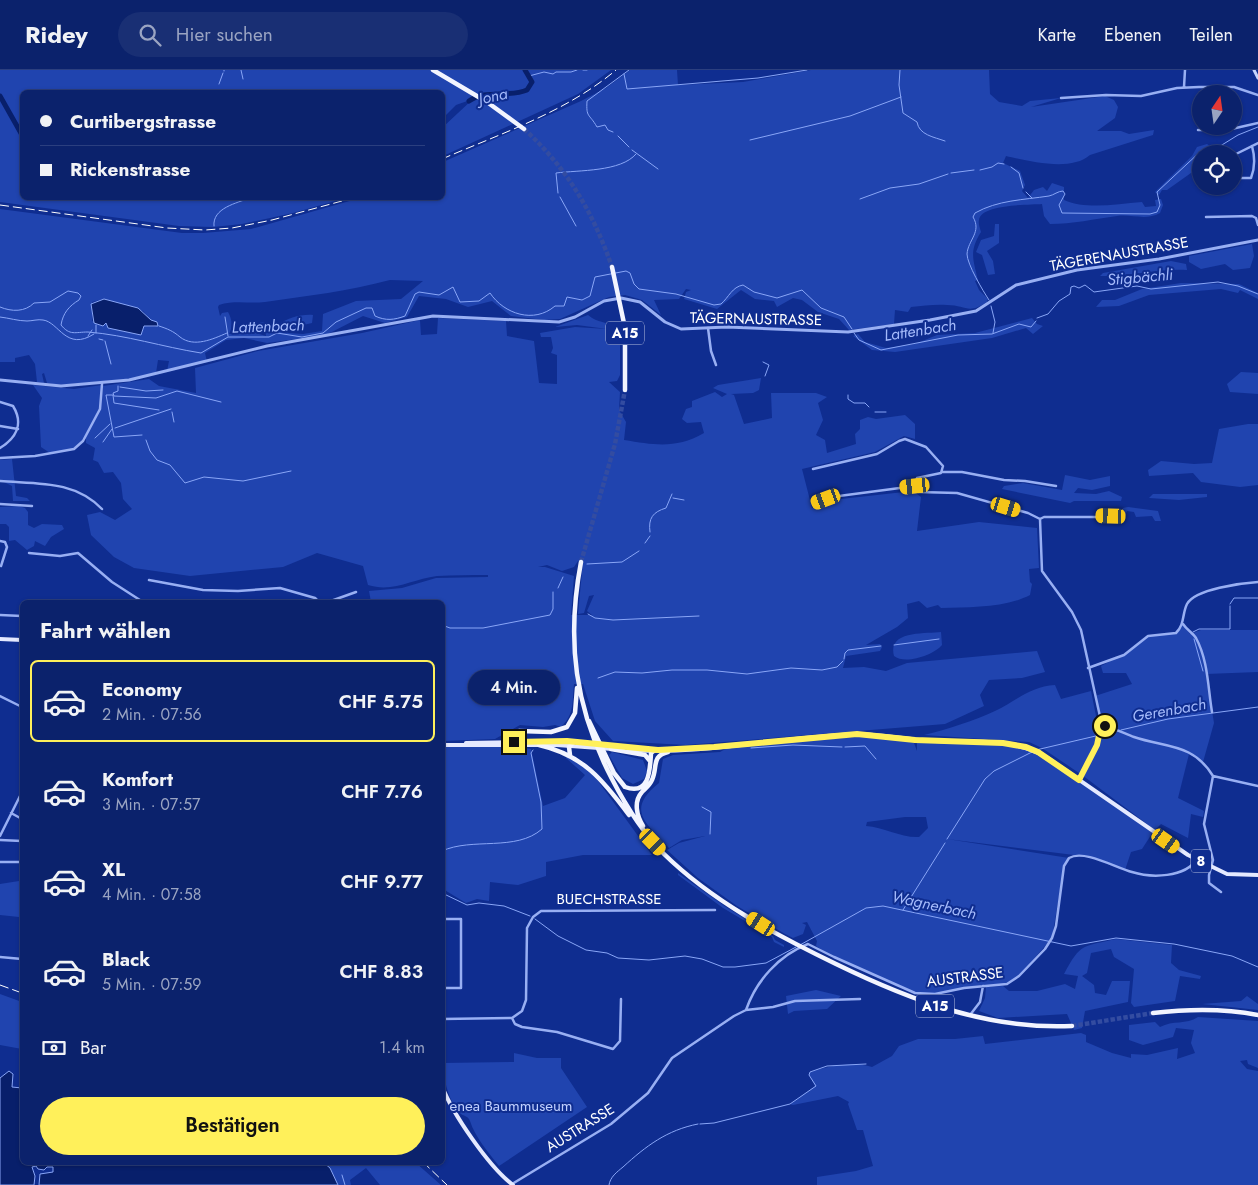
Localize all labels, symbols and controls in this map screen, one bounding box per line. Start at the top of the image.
search box [118,12,468,57]
text: Ridey [25,17,88,52]
icon: search [136,21,164,49]
text: Hier suchen [176,21,273,48]
text: Karte [1037,22,1076,48]
text: Ebenen [1104,22,1162,48]
text: Teilen [1190,22,1233,48]
water label: Jona [473,82,510,111]
north arrow [1192,85,1242,135]
map controls [1192,85,1242,195]
text: Curtibergstrasse [70,108,216,135]
button: locate [1192,145,1242,195]
text: Rickenstrasse [70,156,190,183]
street label: TÄGERENAUSTRASSE [1048,231,1190,277]
water label: Stigbächli [1106,263,1175,291]
street label: TÄGERNAUSTRASSE [690,307,822,331]
water label: Lattenbach [231,313,305,339]
water label: Lattenbach [882,313,958,347]
road number: A15 [606,322,644,344]
car [899,477,930,495]
car [809,487,842,511]
car [989,495,1022,519]
car [1095,508,1126,524]
text: Fahrt wählen [40,614,171,646]
callout: 4 Min. [468,670,560,704]
text: Economy [102,676,182,703]
text: 4 Min. [490,676,538,699]
icon: car [42,679,87,724]
text: CHF 5.75 [339,688,423,715]
water label: Gerenbach [1130,692,1208,728]
text: 2 Min. · 07:56 [102,703,202,726]
route start [1094,715,1116,737]
route end [503,731,525,753]
text: Komfort [102,766,173,793]
icon: car [42,769,87,814]
text: CHF 7.76 [341,778,423,805]
text: 3 Min. · 07:57 [102,793,200,816]
car [637,826,668,858]
car [1149,826,1182,856]
road number: 8 [1191,849,1211,872]
text: XL [102,856,125,883]
icon: car [42,859,87,904]
text: CHF 9.77 [341,868,423,895]
text: 4 Min. · 07:58 [102,883,201,906]
water label: Wagnerbach [889,885,979,925]
street label: BUECHSTRASSE [556,888,662,910]
car [744,910,777,938]
text: Black [102,946,150,973]
icon: car [42,949,87,994]
text: CHF 8.83 [339,958,423,985]
street label: AUSTRASSE [925,961,1005,993]
text: 5 Min. · 07:59 [102,973,202,996]
road number: A15 [916,994,954,1018]
icon: cash [40,1034,68,1062]
text: Bar [80,1034,106,1061]
text: 1.4 km [379,1036,425,1059]
park label: enea Baummuseum [449,1095,573,1117]
button: Bestätigen [40,1097,425,1155]
street label: AUSTRASSE [541,1098,619,1158]

